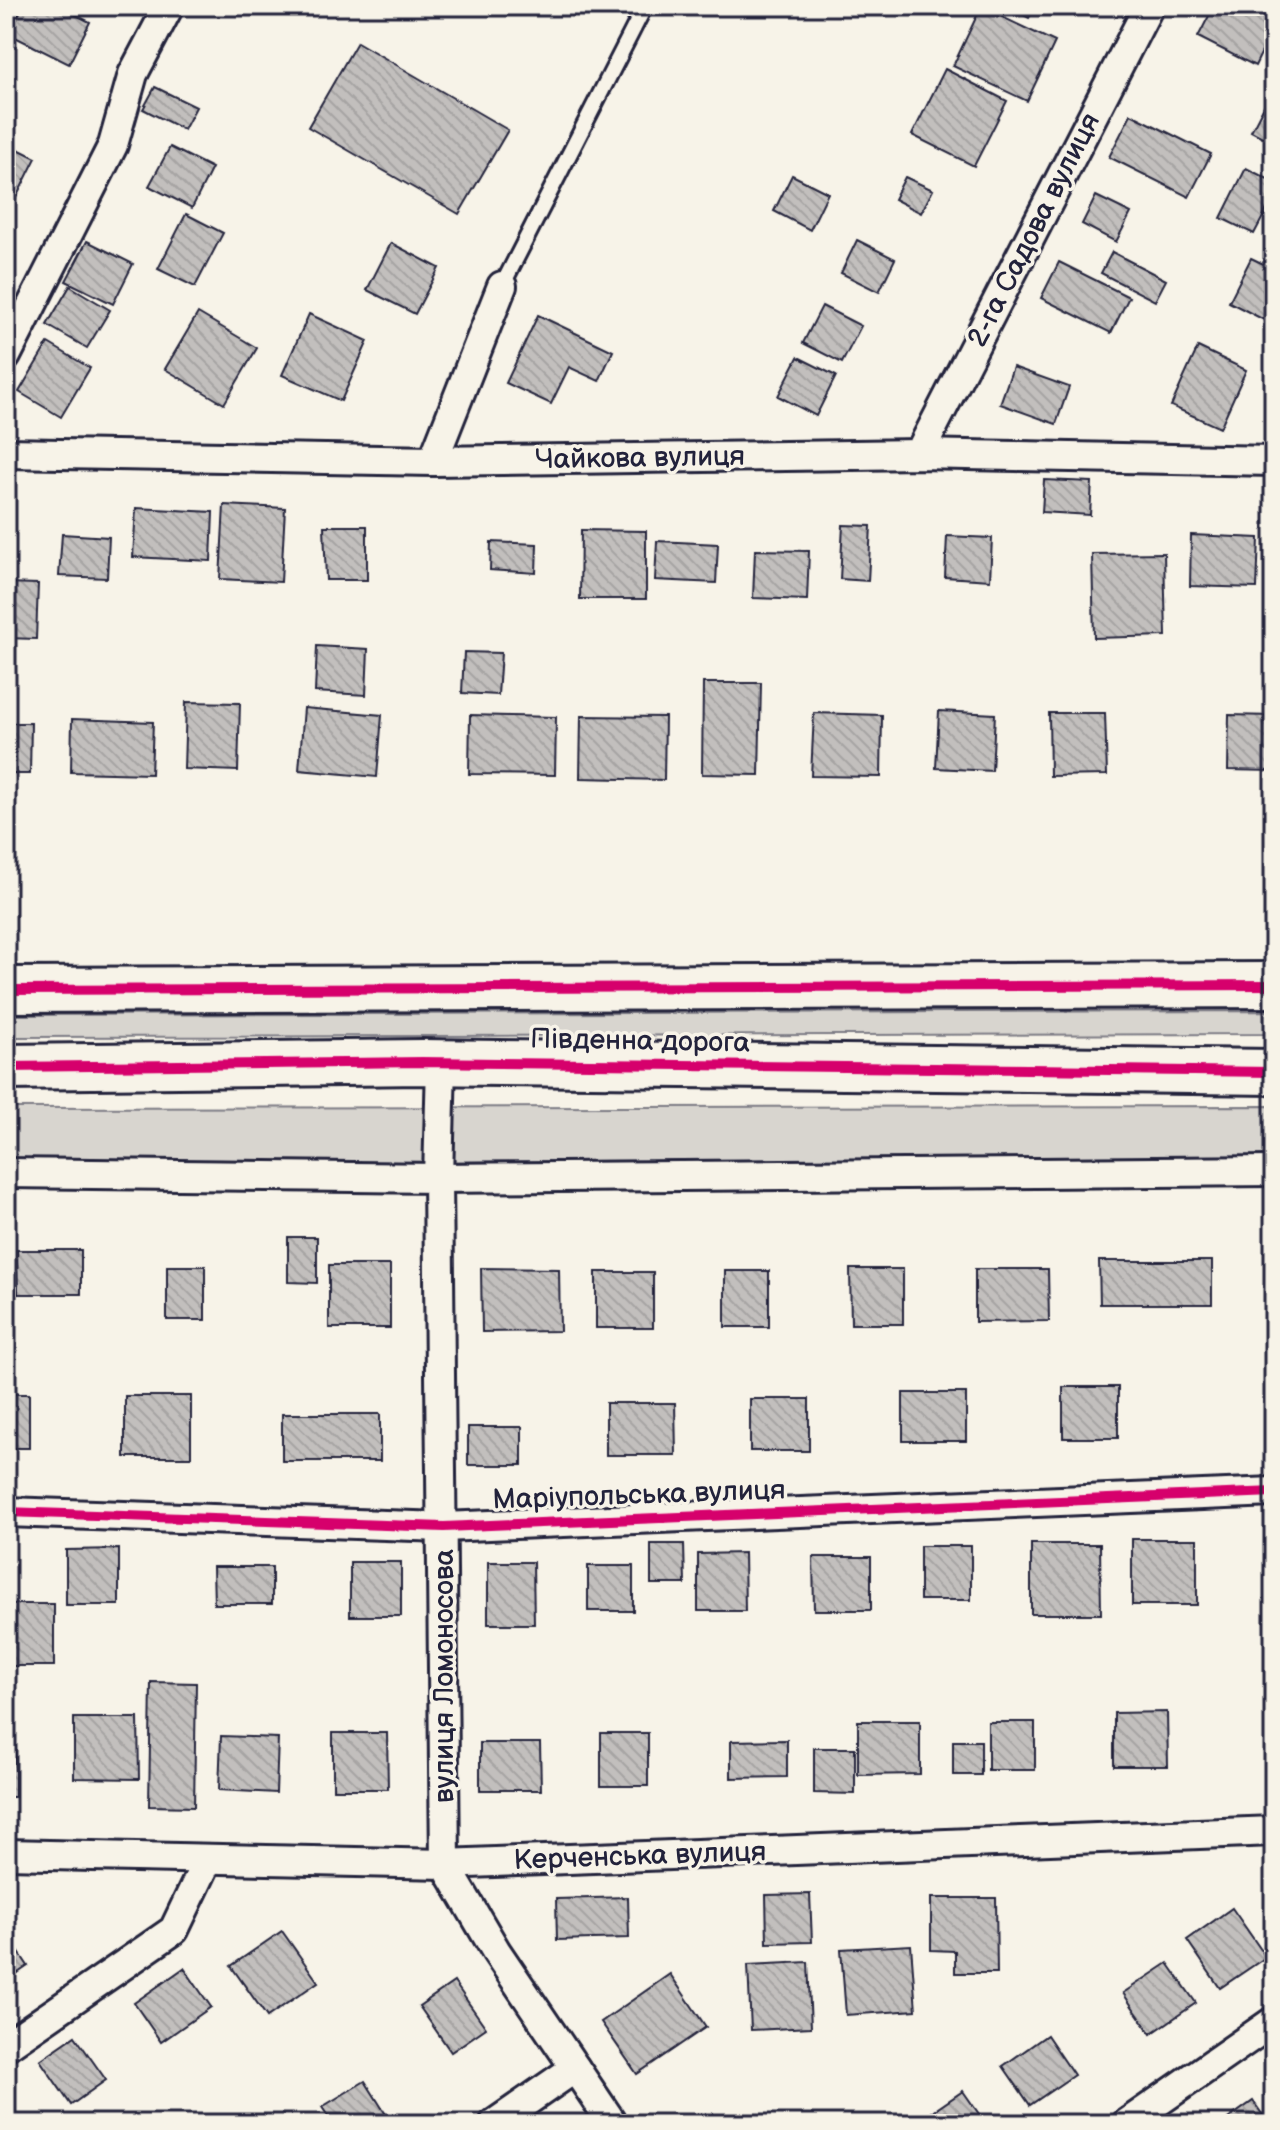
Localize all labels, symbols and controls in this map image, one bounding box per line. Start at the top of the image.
street label: 2-га Садова вулиця [961,108,1107,352]
street label: Чайкова вулиця [535,440,745,476]
street label: Південна дорога [530,1023,751,1059]
street label: Маріупольська вулиця [492,1473,786,1517]
street label: вулиця Ломоносова [428,1548,461,1803]
street label: Керченська вулиця [513,1835,767,1877]

